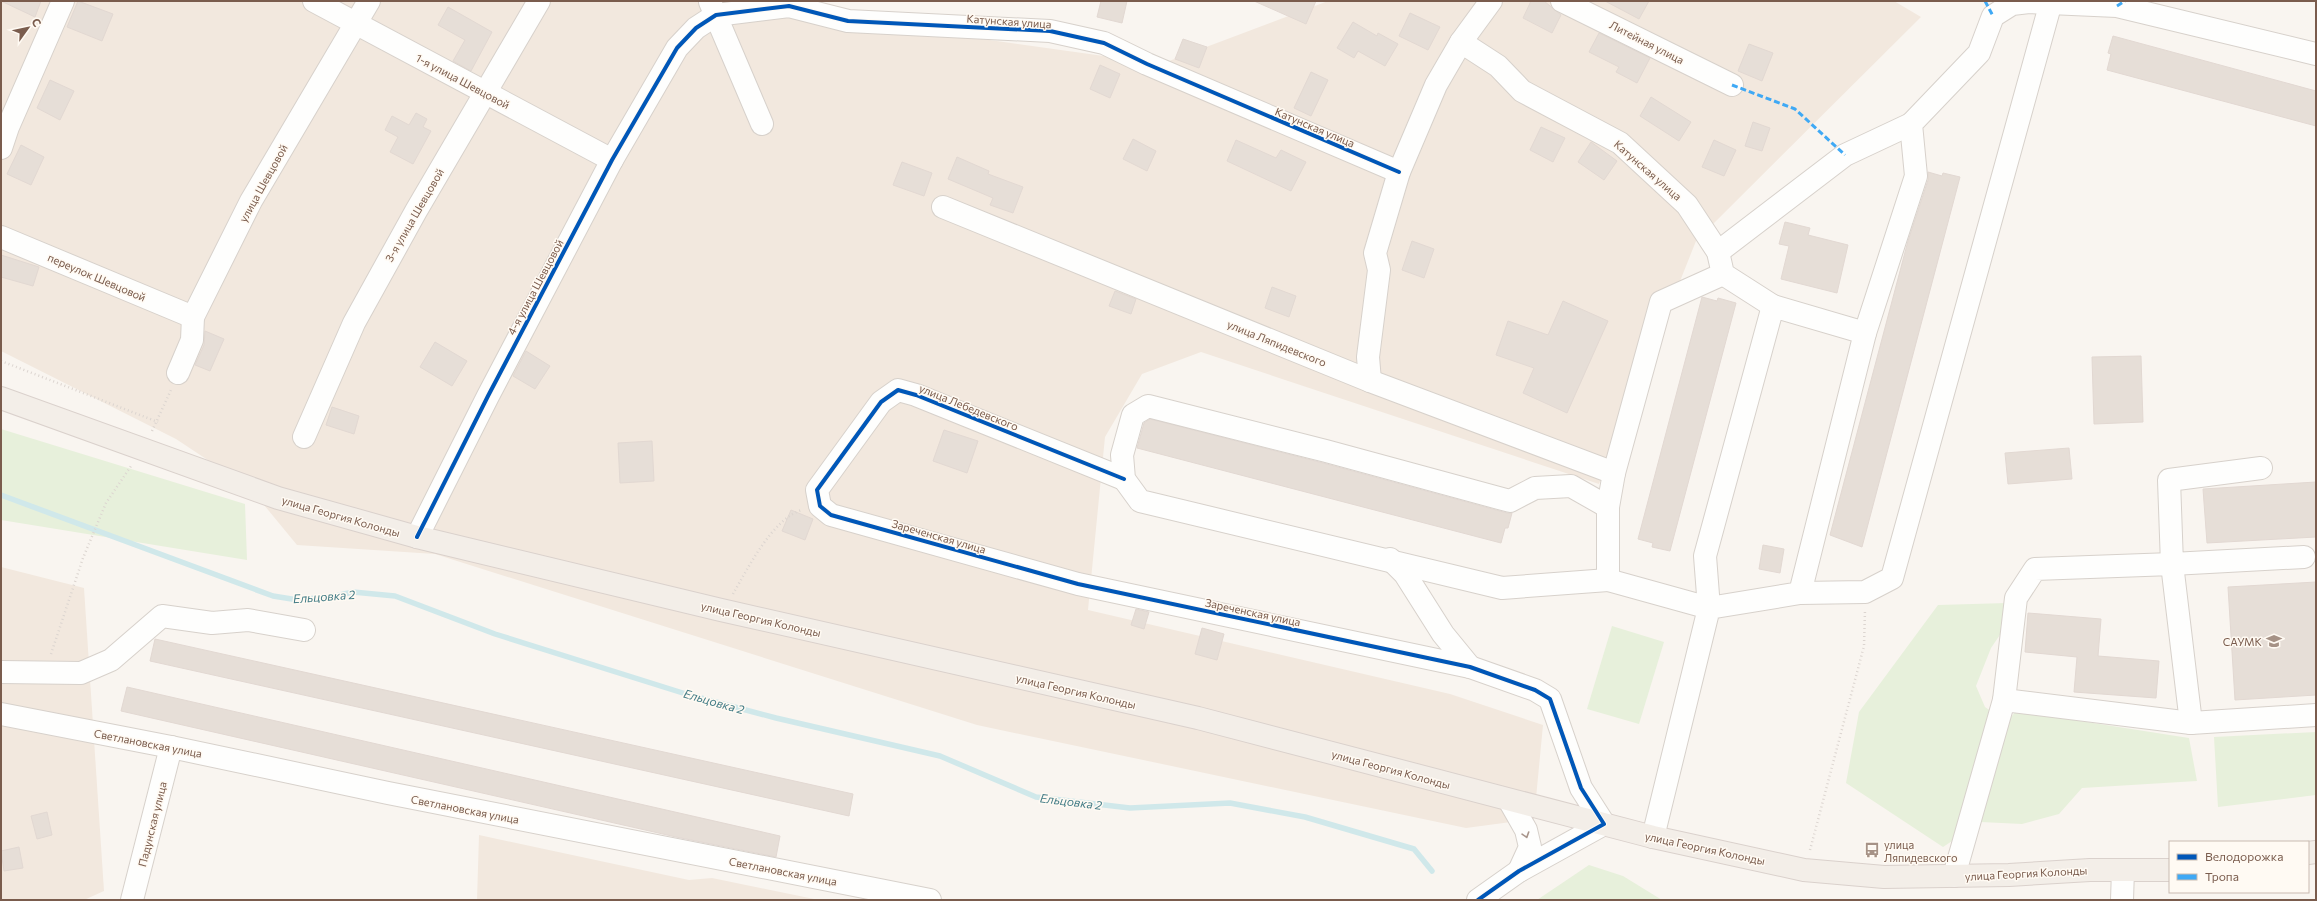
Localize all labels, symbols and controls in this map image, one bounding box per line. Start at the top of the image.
north arrow [8,8,48,48]
street label: Катунская улица [966,12,1052,30]
text: С [29,16,45,29]
street label: Литейная улица [1608,18,1686,66]
street label: 1-я улица Шевцовой [414,51,512,111]
street label: Катунская улица [1273,104,1357,150]
street label: Катунская улица [1612,137,1684,203]
street label: улица Шевцовой [236,142,290,224]
street label: 3-я улица Шевцовой [382,166,446,264]
street label: 4-я улица Шевцовой [504,237,566,337]
street label: переулок Шевцовой [46,250,148,304]
street label: улица Ляпидевского [1225,317,1329,369]
street label: улица Лебедевского [918,381,1021,433]
street label: улица Георгия Колонды [280,493,402,539]
street label: Зареченская улица [891,516,987,556]
water label: Ельцовка 2 [292,587,356,605]
street label: Зареченская улица [1204,596,1302,628]
street label: улица Георгия Колонды [700,599,822,639]
school or university icon: САУМК [2265,632,2283,650]
place label: САУМК [2223,635,2263,648]
street label: улица Георгия Колонды [1015,671,1137,711]
water label: Ельцовка 2 [682,686,746,716]
street label: Светлановская улица [93,726,203,760]
street label: улица Георгия Колонды [1330,747,1452,791]
street label: Падунская улица [135,780,169,868]
water label: Ельцовка 2 [1039,790,1103,812]
street label: Светлановская улица [410,792,520,826]
street label: улица Георгия Колонды [1644,829,1766,867]
one-way arrow [1522,831,1530,838]
place label: улица Ляпидевского [1884,838,1958,864]
bus stop icon: улица Ляпидевского [1863,841,1881,859]
legend [2169,841,2309,893]
text: Велодорожка [2205,849,2283,863]
street label: Светлановская улица [728,854,838,888]
street label: улица Георгия Колонды [1965,863,2088,883]
text: Тропа [2205,869,2239,883]

